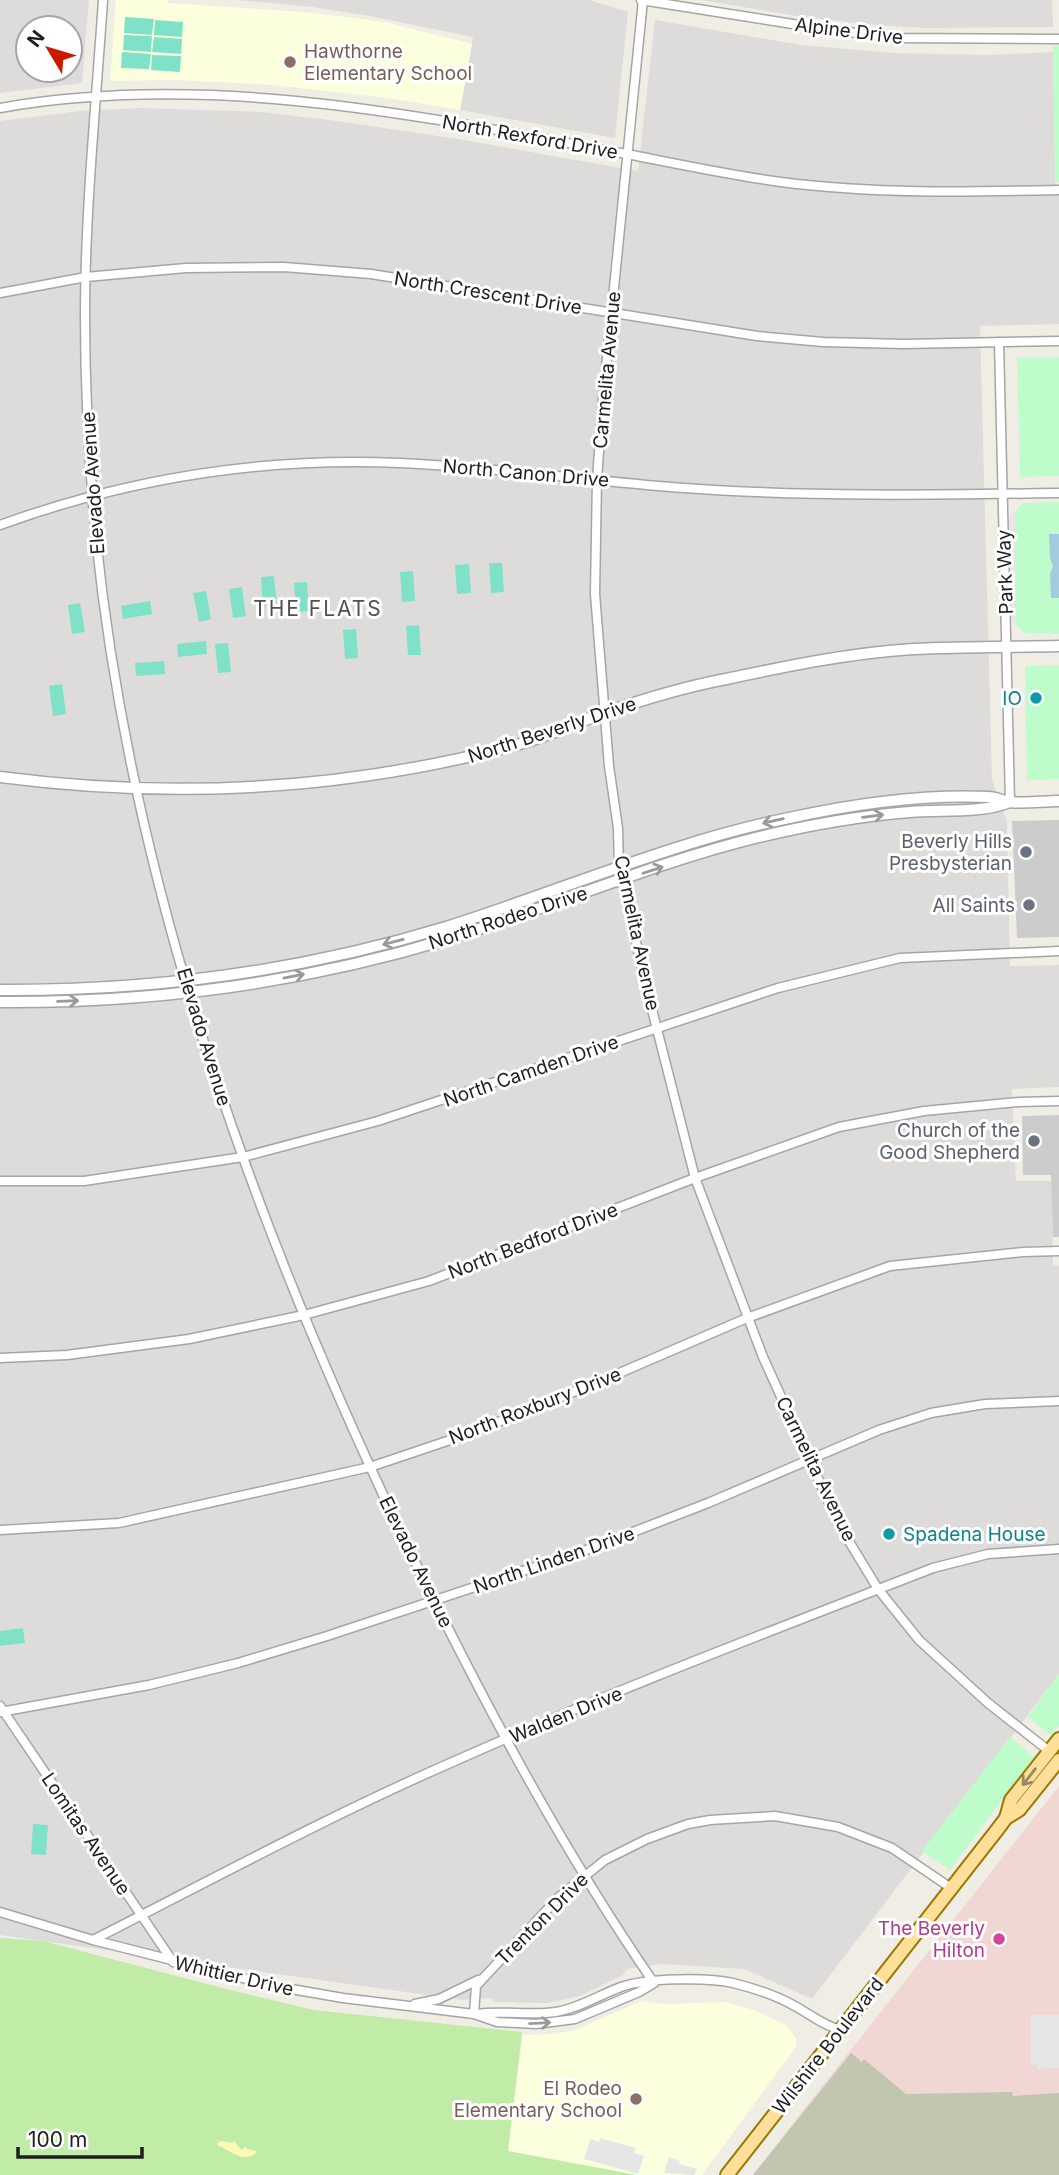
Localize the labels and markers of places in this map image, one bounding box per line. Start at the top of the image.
place label: Hawthorne Elementary School [304,40,472,85]
marker: Hawthorne Elementary School [282,54,298,70]
place label: IO [1002,687,1022,710]
marker: IO [1028,690,1044,706]
place label: Beverly Hills Presbysterian [889,830,1012,875]
marker: Beverly Hills Presbysterian [1018,844,1034,860]
place label: All Saints [933,894,1015,917]
marker: All Saints [1021,897,1037,913]
place label: Church of the Good Shepherd [879,1119,1020,1164]
marker: Church of the Good Shepherd [1026,1133,1042,1149]
place label: Spadena House [903,1523,1045,1546]
marker: Spadena House [881,1526,897,1542]
place label: The Beverly Hilton [878,1917,985,1962]
marker: The Beverly Hilton [991,1931,1007,1947]
place label: El Rodeo Elementary School [454,2077,622,2122]
marker: El Rodeo Elementary School [628,2091,644,2107]

